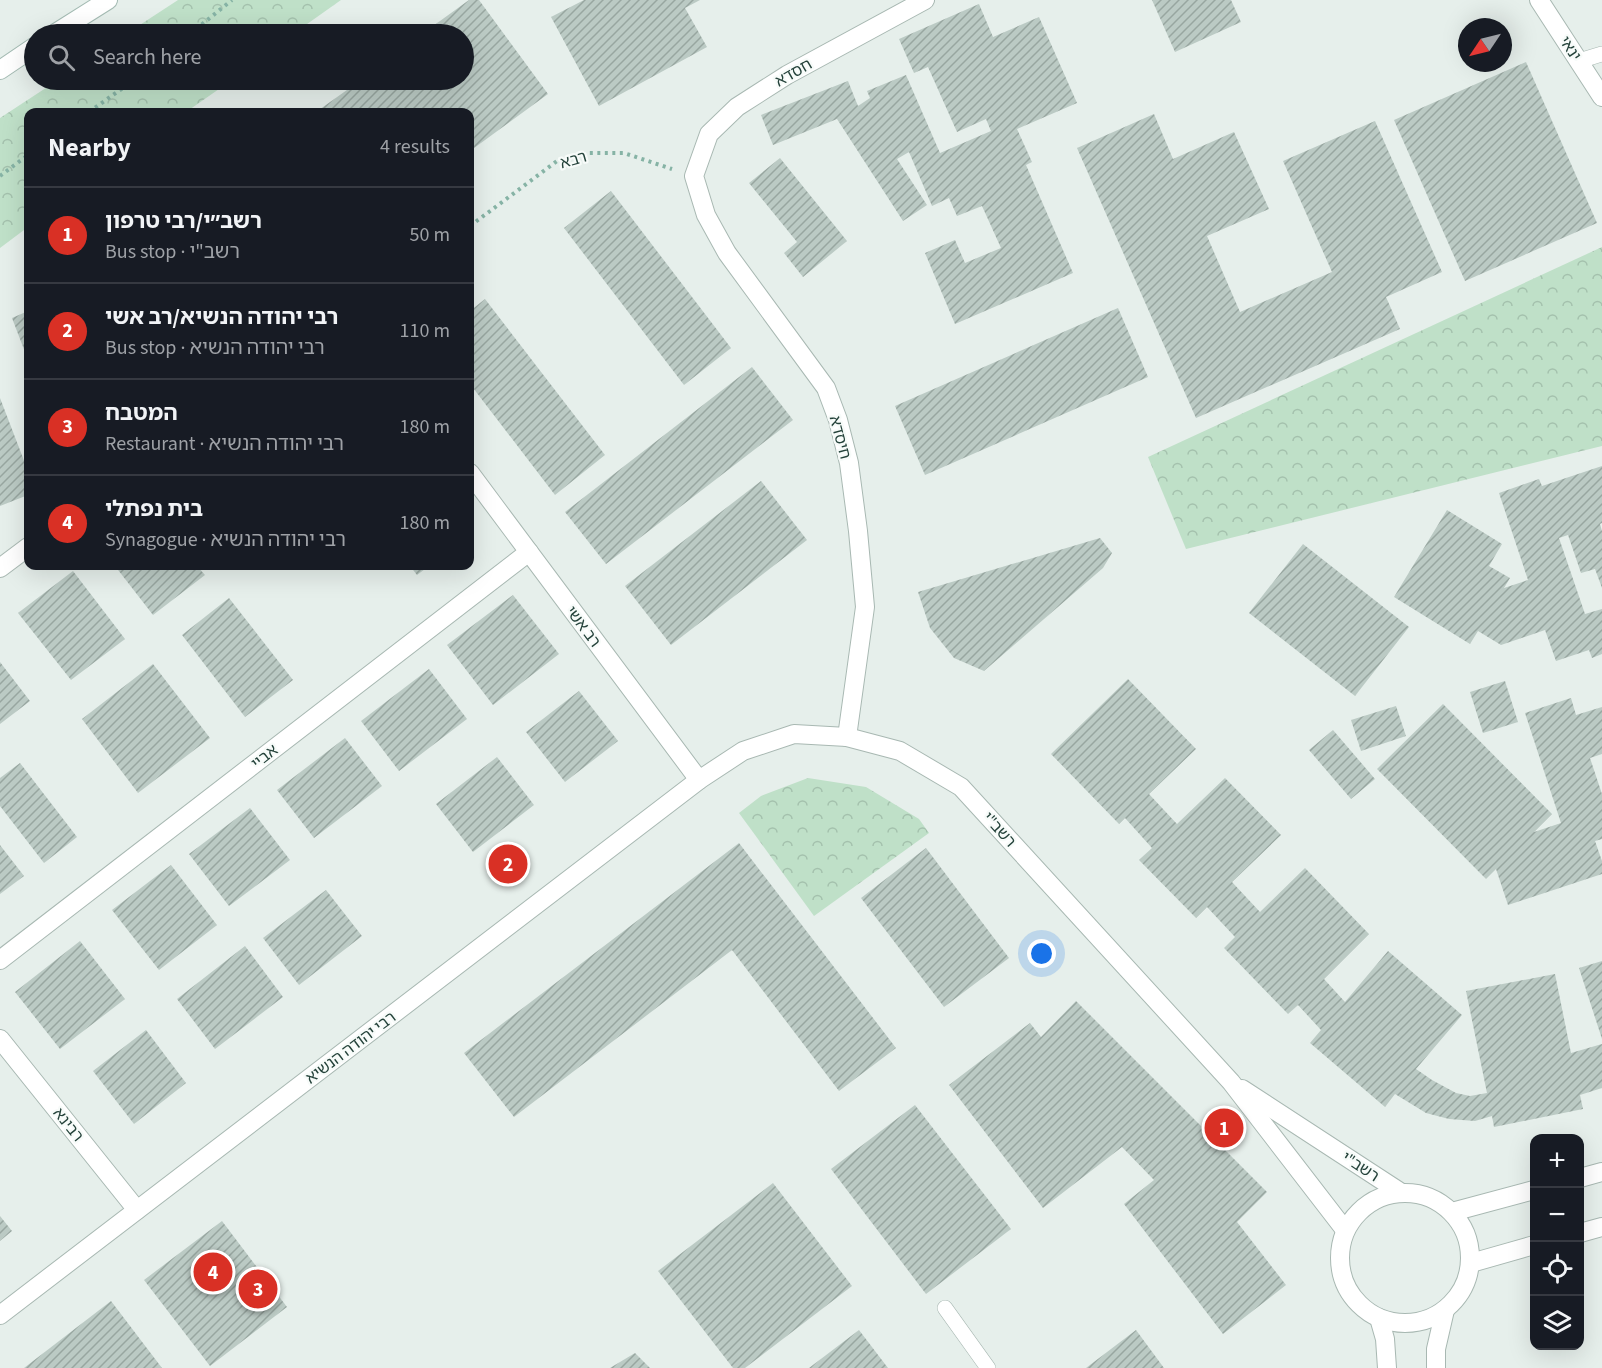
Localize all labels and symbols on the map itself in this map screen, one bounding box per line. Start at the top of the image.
north arrow [1458,18,1512,72]
street label: ינאי [1554,32,1586,65]
street label: חסדא [771,53,816,92]
street label: רבא [557,146,589,174]
street label: חיסדא [824,413,856,461]
street label: רב אשי [560,602,606,652]
street label: אביי [247,739,283,774]
street label: רשב"י [978,807,1021,852]
pin: 2 [488,842,528,886]
your location [1027,939,1056,968]
street label: רבי יהודה הנשיא [301,1006,400,1089]
street label: רבינא [48,1103,89,1146]
pin: 1 [1204,1106,1244,1150]
street label: רשב"י [1338,1147,1383,1187]
pin: 4 [194,1250,232,1294]
pin: 3 [238,1266,278,1312]

